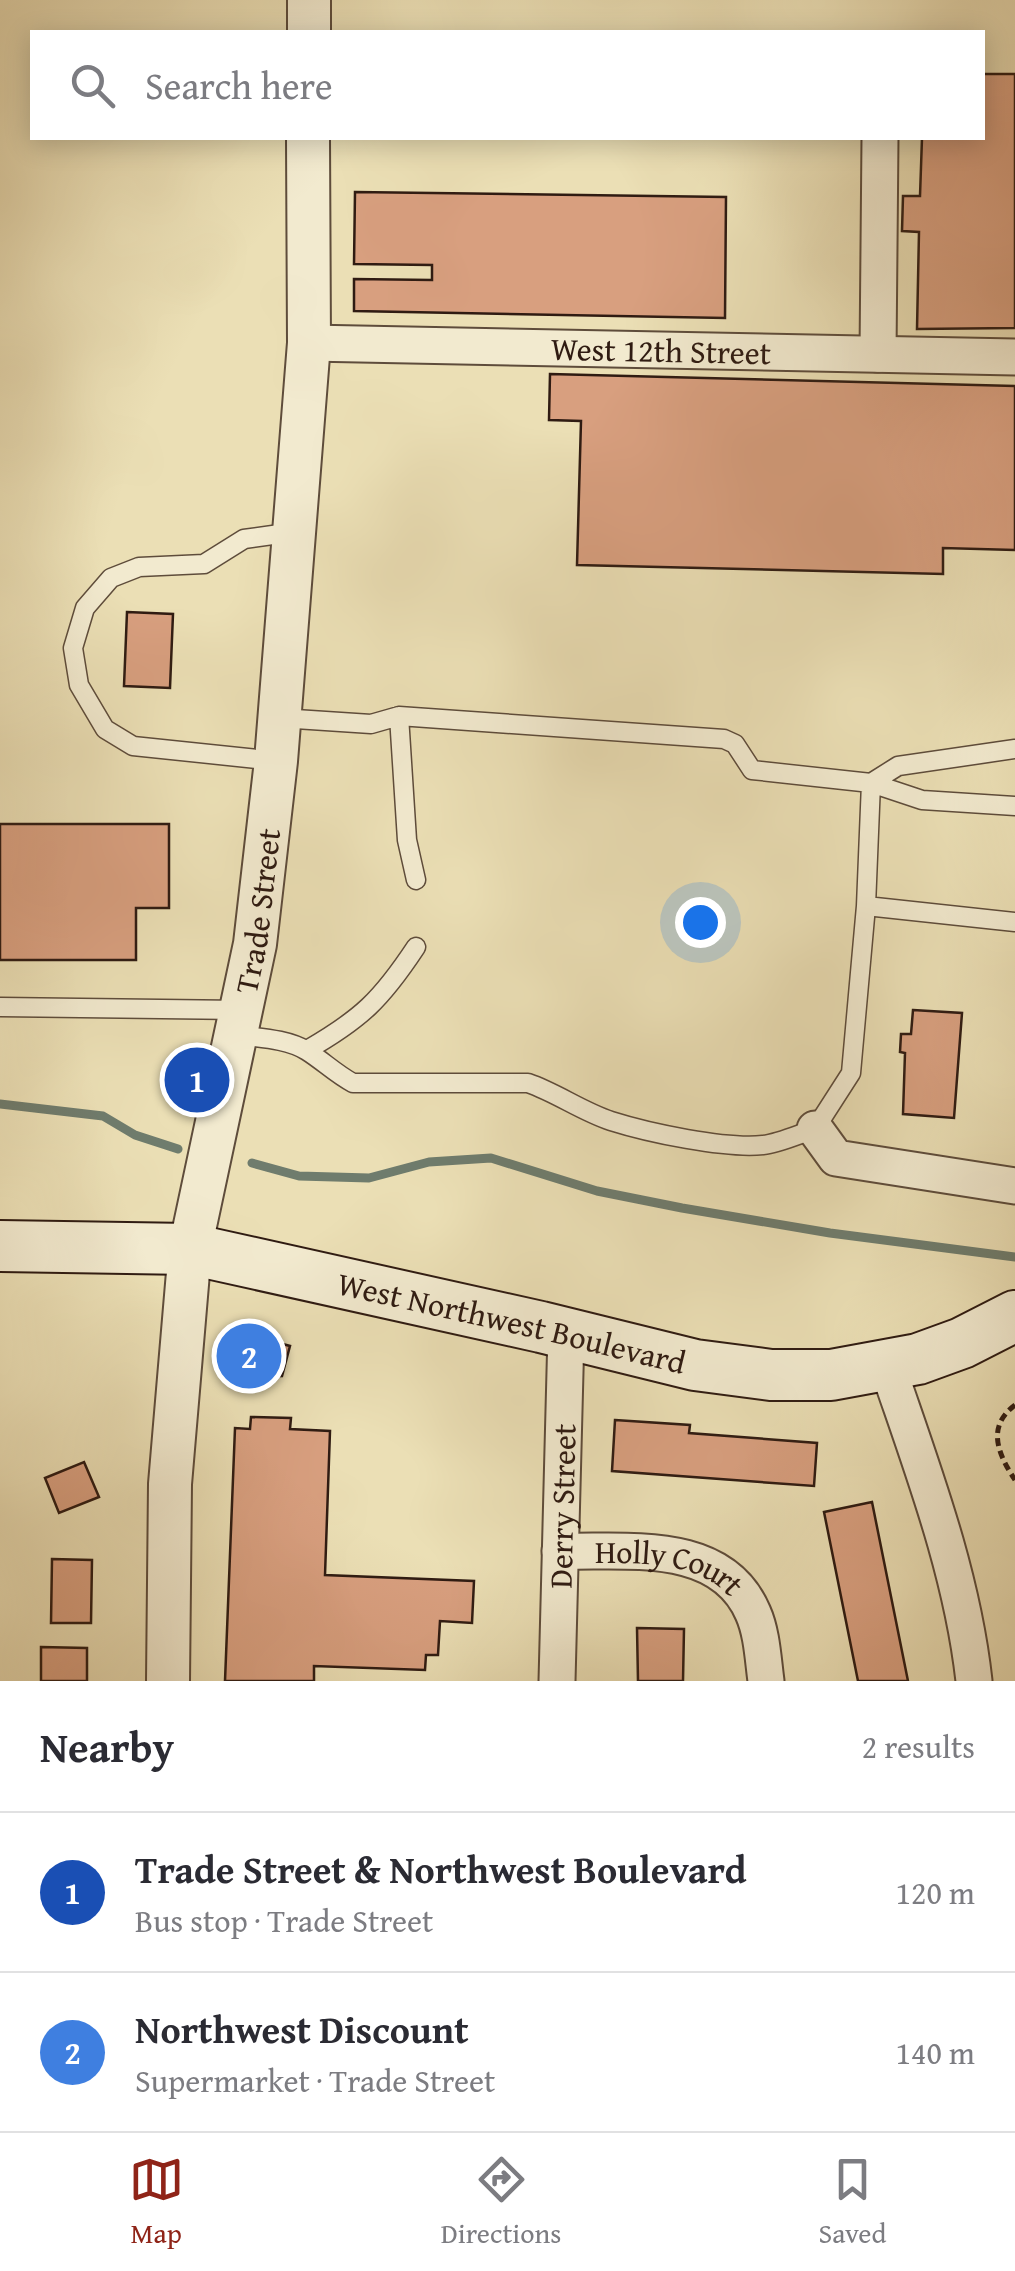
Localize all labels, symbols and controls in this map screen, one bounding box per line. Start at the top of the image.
search box [30,30,985,140]
text: Search here [145,57,333,113]
icon: search [65,58,120,113]
street label: West 12th Street [550,324,771,376]
street label: Trade Street [222,826,292,998]
your location [675,897,726,948]
pin: 1 [164,1042,230,1118]
street label: West Northwest Boulevard [333,1259,691,1385]
pin: 2 [216,1318,282,1394]
street label: Derry Street [536,1423,587,1589]
street label: Holly Court [595,1527,756,1606]
text: Nearby [40,1716,174,1777]
text: 2 results [862,1723,975,1770]
text: Trade Street & Northwest Boulevard [135,1841,746,1897]
text: 1 [64,1869,81,1916]
text: 120 m [896,1869,975,1916]
text: Bus stop · Trade Street [135,1897,433,1944]
text: Northwest Discount [135,2001,469,2057]
text: 2 [64,2029,81,2076]
text: 140 m [896,2029,975,2076]
text: Supermarket · Trade Street [135,2057,495,2104]
tab: Map [129,2152,184,2253]
tab: Directions [441,2152,561,2253]
tab: Saved [819,2152,886,2253]

